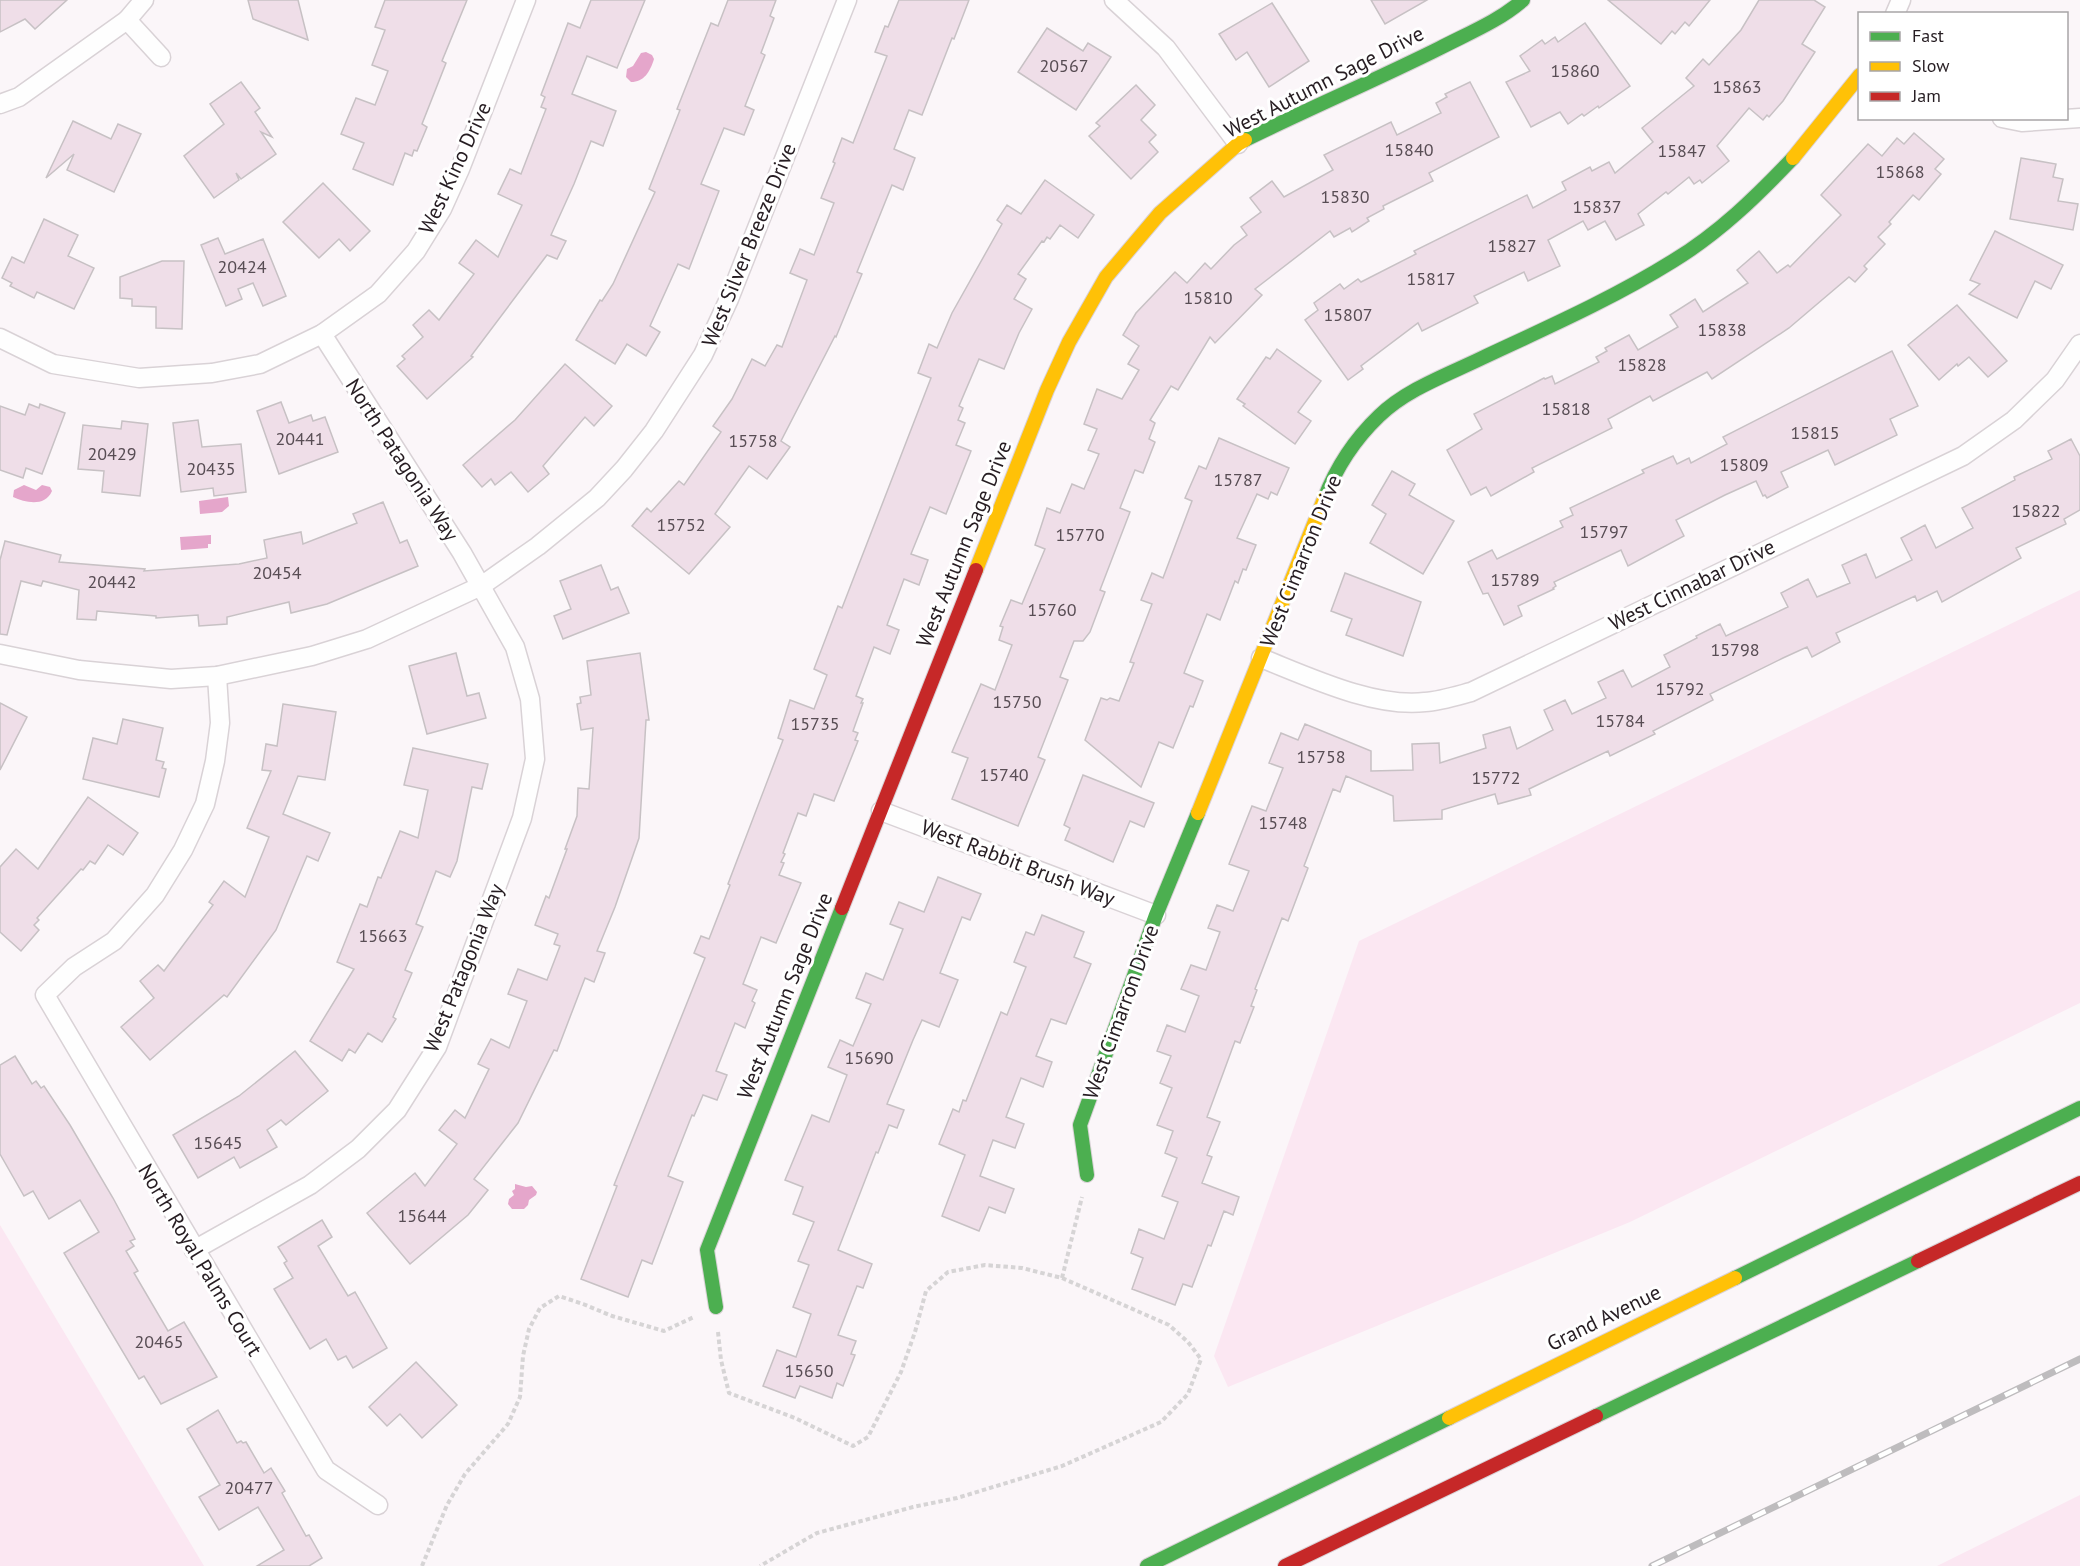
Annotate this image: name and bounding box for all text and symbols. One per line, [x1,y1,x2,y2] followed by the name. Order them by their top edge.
[1858,12,2068,120] legend
[1219,19,1428,144] street label: West Autumn Sage Drive
[1912,24,1944,47] text: Fast
[1039,54,1089,77] house number: 20567
[1912,54,1950,77] text: Slow
[1550,59,1600,82] house number: 15860
[1712,75,1762,98] house number: 15863
[1911,84,1941,107] text: Jam
[412,97,497,238] street label: West Kino Drive
[1384,138,1434,161] house number: 15840
[695,139,802,351] street label: West Silver Breeze Drive
[1657,139,1707,162] house number: 15847
[1875,160,1925,183] house number: 15868
[1320,185,1370,208] house number: 15830
[1572,195,1622,218] house number: 15837
[1487,234,1537,257] house number: 15827
[217,255,267,278] house number: 20424
[1406,267,1456,290] house number: 15817
[1183,286,1233,309] house number: 15810
[1323,303,1373,326] house number: 15807
[1697,318,1747,341] house number: 15838
[1617,353,1667,376] house number: 15828
[340,373,465,546] street label: North Patagonia Way
[1541,397,1591,420] house number: 15818
[1790,421,1840,444] house number: 15815
[275,427,325,450] house number: 20441
[728,429,778,452] house number: 15758
[910,437,1017,651] street label: West Autumn Sage Drive
[87,442,137,465] house number: 20429
[1719,453,1769,476] house number: 15809
[186,457,236,480] house number: 20435
[1213,468,1263,491] house number: 15787
[1254,471,1347,651] street label: West Cimarron Drive
[2011,499,2061,522] house number: 15822
[656,513,706,536] house number: 15752
[1579,520,1629,543] house number: 15797
[1055,523,1105,546] house number: 15770
[1604,533,1779,636] street label: West Cinnabar Drive
[252,561,302,584] house number: 20454
[1490,568,1540,591] house number: 15789
[87,570,137,593] house number: 20442
[1027,598,1077,621] house number: 15760
[1710,638,1760,661] house number: 15798
[1655,677,1705,700] house number: 15792
[992,690,1042,713] house number: 15750
[1595,709,1645,732] house number: 15784
[790,712,840,735] house number: 15735
[1296,745,1346,768] house number: 15758
[979,763,1029,786] house number: 15740
[1471,766,1521,789] house number: 15772
[1258,811,1308,834] house number: 15748
[917,813,1119,912] street label: West Rabbit Brush Way
[417,879,510,1056] street label: West Patagonia Way
[731,889,838,1103] street label: West Autumn Sage Drive
[1076,921,1165,1103] street label: West Cimarron Drive
[358,924,408,947] house number: 15663
[844,1046,894,1069] house number: 15690
[193,1131,243,1154] house number: 15645
[132,1159,269,1361] street label: North Royal Palms Court
[397,1204,447,1227] house number: 15644
[1542,1278,1665,1357] street label: Grand Avenue
[134,1330,184,1353] house number: 20465
[784,1359,834,1382] house number: 15650
[224,1476,274,1499] house number: 20477

